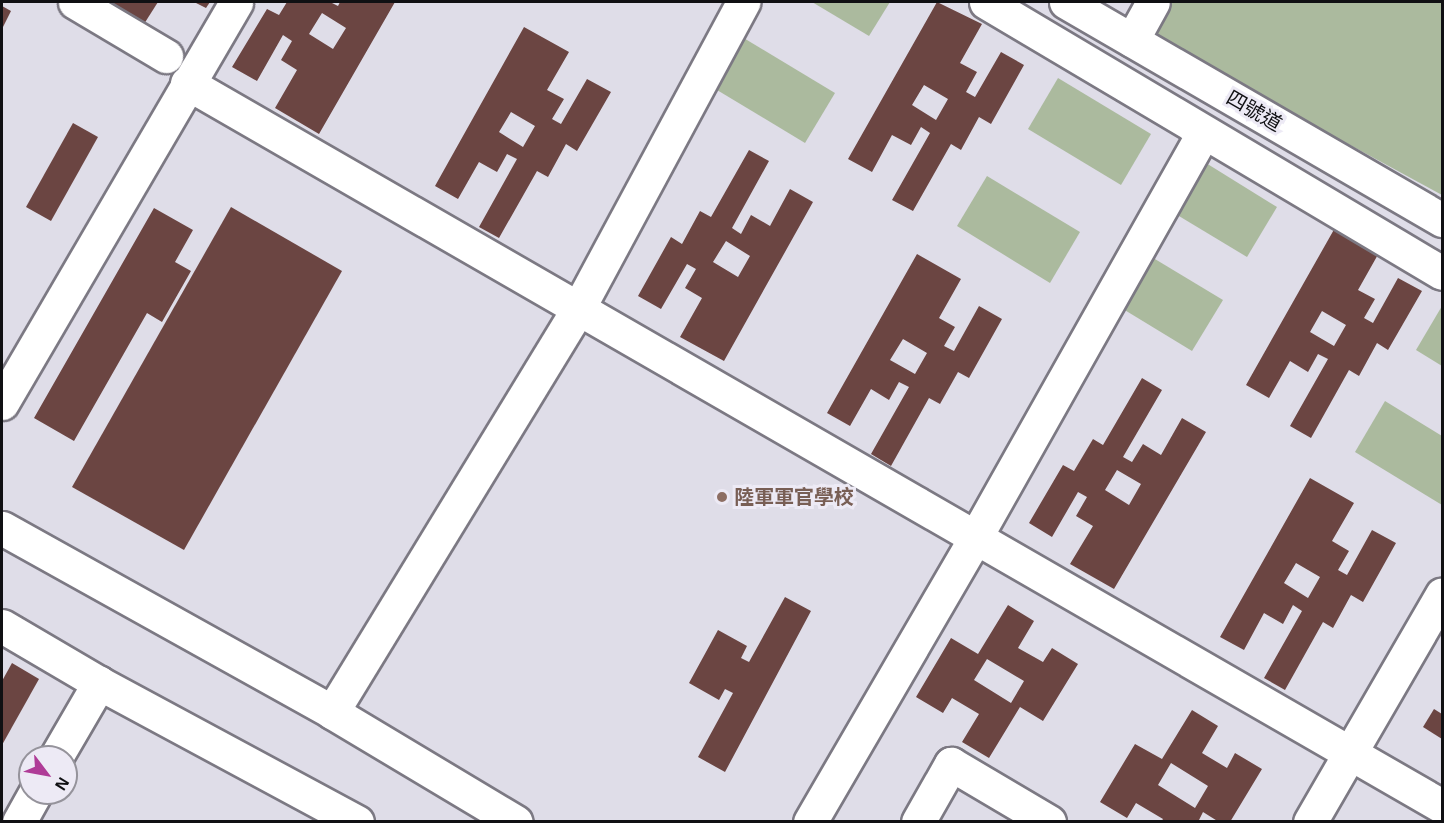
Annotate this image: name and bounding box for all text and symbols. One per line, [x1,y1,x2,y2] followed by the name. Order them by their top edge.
[1222,86,1286,136] street label: 四號道
[734,485,854,509] place label: 陸軍軍官學校
[715,490,729,504] marker: 陸軍軍官學校
[18,745,78,805] north arrow
[52,774,72,793] text: N

